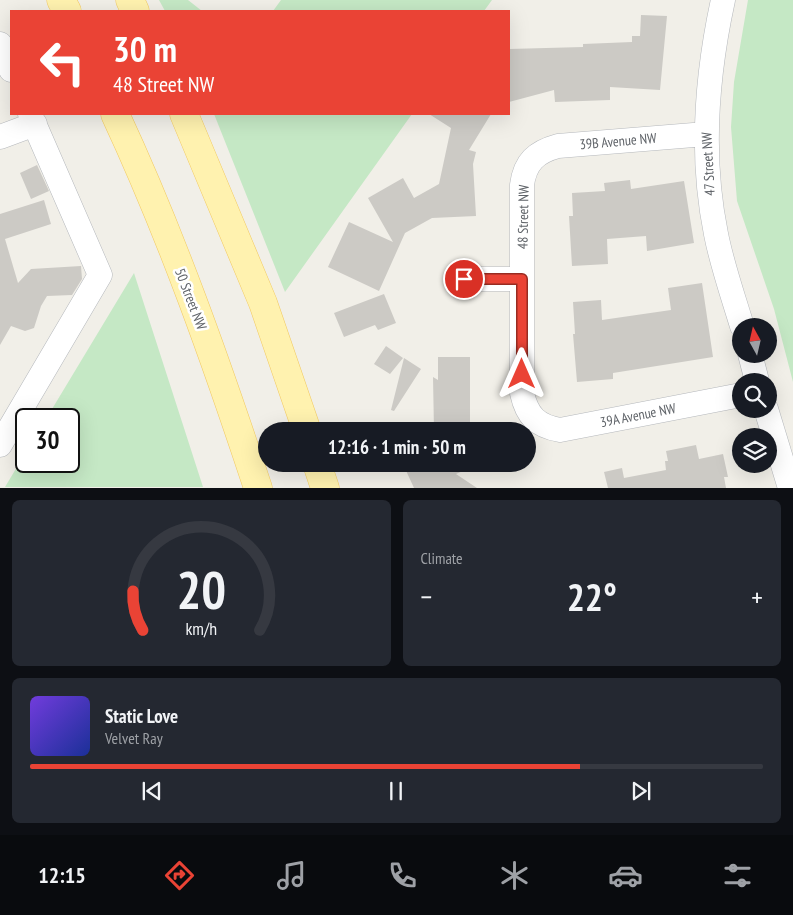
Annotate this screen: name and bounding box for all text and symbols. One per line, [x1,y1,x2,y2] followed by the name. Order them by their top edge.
[113,26,177,72] text: 30 m
[30,30,95,95] icon: left
[113,70,214,98] text: 48 Street NW
[579,129,658,153] street label: 39B Avenue NW
[697,131,719,196] street label: 47 Street NW
[513,184,533,249] street label: 48 Street NW
[443,258,485,300] pin
[450,265,478,293] icon: arrive
[171,266,211,333] street label: 50 Street NW
[732,318,778,362] north arrow
[732,318,777,473] map controls
[495,347,547,399] position arrow
[732,373,777,418] button: search
[599,399,678,431] street label: 39A Avenue NW
[15,408,80,473] speed limit sign: 30
[732,428,777,473] button: layers
[328,435,466,459] text: 12:16 · 1 min · 50 m
[421,548,463,568] text: Climate
[176,556,226,623] text: 20
[567,572,617,621] text: 22°
[421,578,432,615] text: −
[751,578,763,615] text: +
[185,617,217,640] text: km/h
[105,704,178,728] text: Static Love
[105,728,163,748] text: Velvet Ray
[138,777,166,805] icon: previous
[382,777,410,805] icon: pause
[627,777,655,805] icon: next
[162,858,197,893] icon: directions
[274,858,309,893] icon: music
[385,858,420,893] icon: phone
[497,858,532,893] icon: climate
[608,858,643,893] icon: car
[720,858,755,893] icon: filters
[38,861,86,889] text: 12:15

